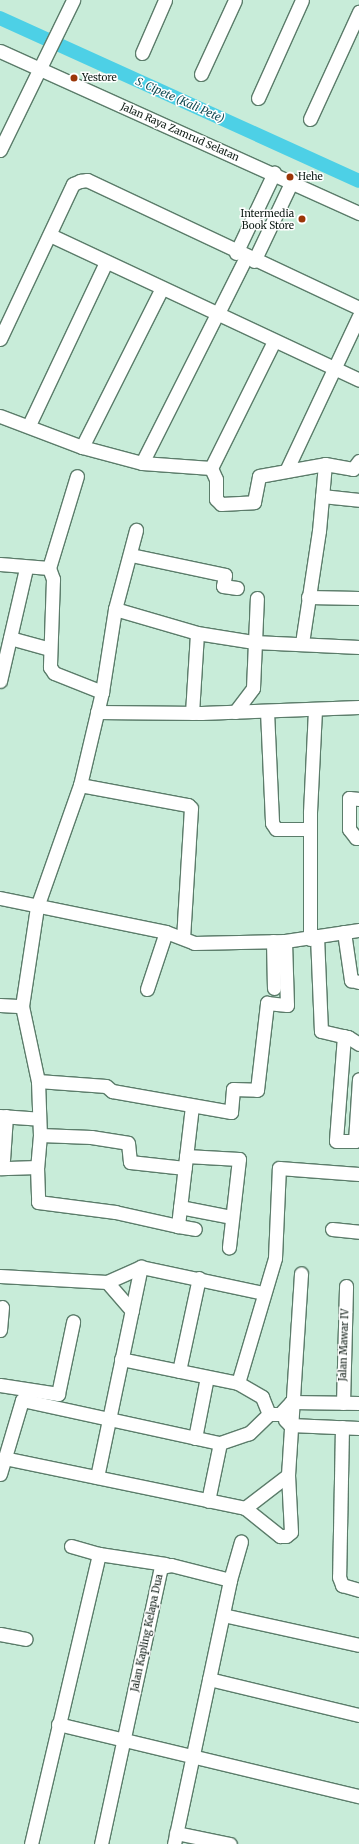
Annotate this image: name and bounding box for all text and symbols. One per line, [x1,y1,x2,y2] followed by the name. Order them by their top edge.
[82,72,117,84] place label: Yestore
[69,73,79,83] marker: Yestore
[134,74,226,126] water label: S. Cipete (Kali Pete)
[119,100,241,164] street label: Jalan Raya Zamrud Selatan
[298,171,323,183] place label: Hehe
[285,172,295,182] marker: Hehe
[241,207,294,230] place label: Intermedia Book Store
[297,214,307,224] marker: Intermedia Book Store
[337,1308,351,1382] street label: Jalan Mawar IV
[129,1573,165,1693] street label: Jalan Kapling Kelapa Dua

